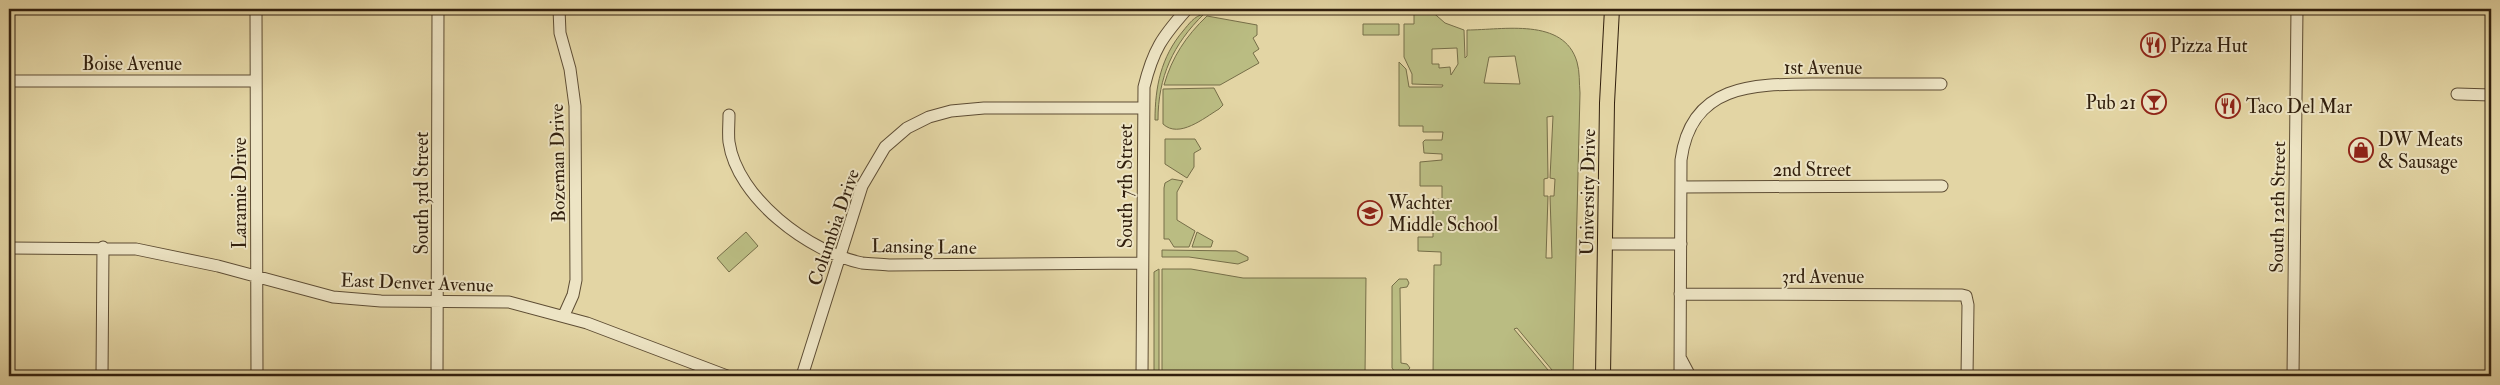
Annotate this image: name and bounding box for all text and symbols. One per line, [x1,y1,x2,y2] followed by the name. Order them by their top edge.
[2140,32,2166,58] restaurant icon: Pizza Hut
[2170,34,2248,58] place label: Pizza Hut
[82,52,182,76] street label: Boise Avenue
[1784,56,1862,80] street label: 1st Avenue
[2141,89,2167,115] bar icon: Pub 21
[2085,91,2136,115] place label: Pub 21
[2215,93,2241,119] restaurant icon: Taco Del Mar
[2246,95,2352,119] place label: Taco Del Mar
[545,103,571,222] street label: Bozeman Drive
[1114,124,1138,248] street label: South 7th Street
[1575,128,1601,256] street label: University Drive
[2378,128,2463,174] place label: DW Meats & Sausage
[410,131,434,255] street label: South 3rd Street
[228,137,252,249] street label: Laramie Drive
[2348,137,2374,163] shop icon: DW Meats & Sausage
[2265,141,2291,273] street label: South 12th Street
[1773,158,1851,182] street label: 2nd Street
[803,166,865,289] street label: Columbia Drive
[1387,191,1498,237] place label: Wachter Middle School
[1357,200,1383,226] school or university icon: Wachter Middle School
[871,234,977,260] street label: Lansing Lane
[1782,265,1864,289] street label: 3rd Avenue
[340,268,494,298] street label: East Denver Avenue

